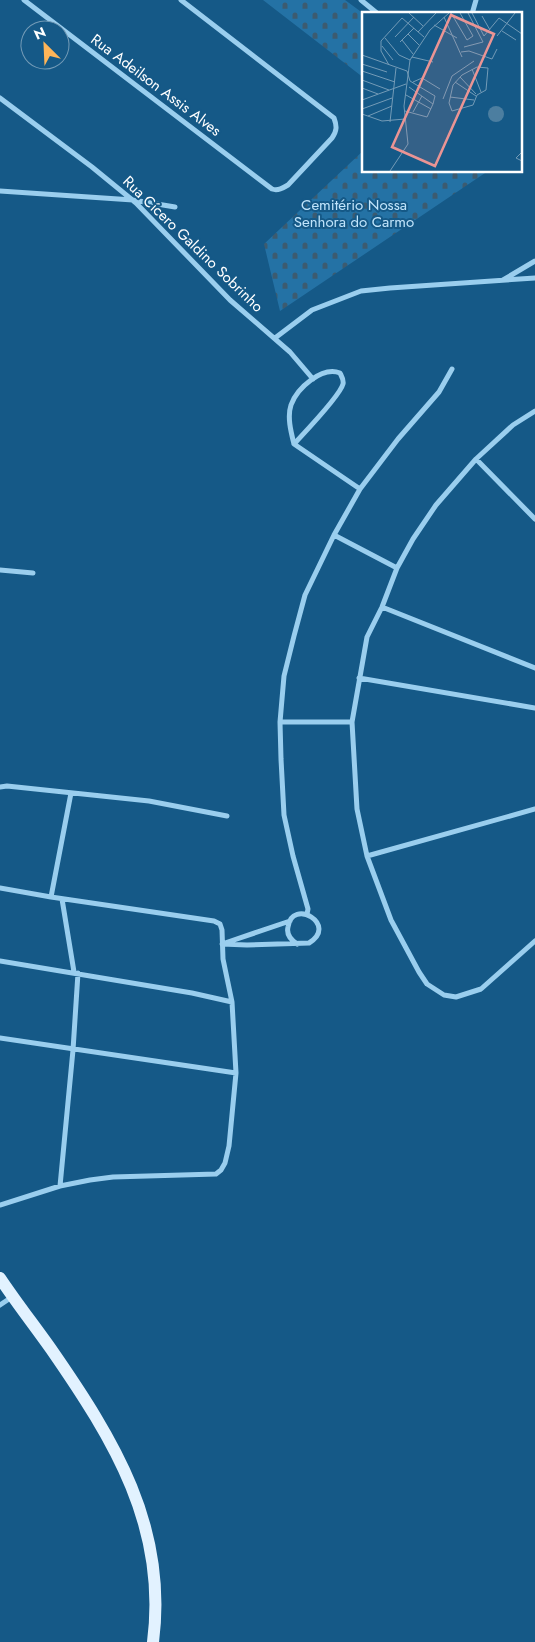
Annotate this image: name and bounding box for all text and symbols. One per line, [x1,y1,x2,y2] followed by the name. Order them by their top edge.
[362,12,522,172] inset map
[20,20,70,70] north arrow
[31,22,49,45] text: N
[86,29,226,141] street label: Rua Adeilson Assis Alves
[118,171,268,317] street label: Rua Cícero Galdino Sobrinho
[294,194,414,233] park label: Cemitério Nossa Senhora do Carmo

